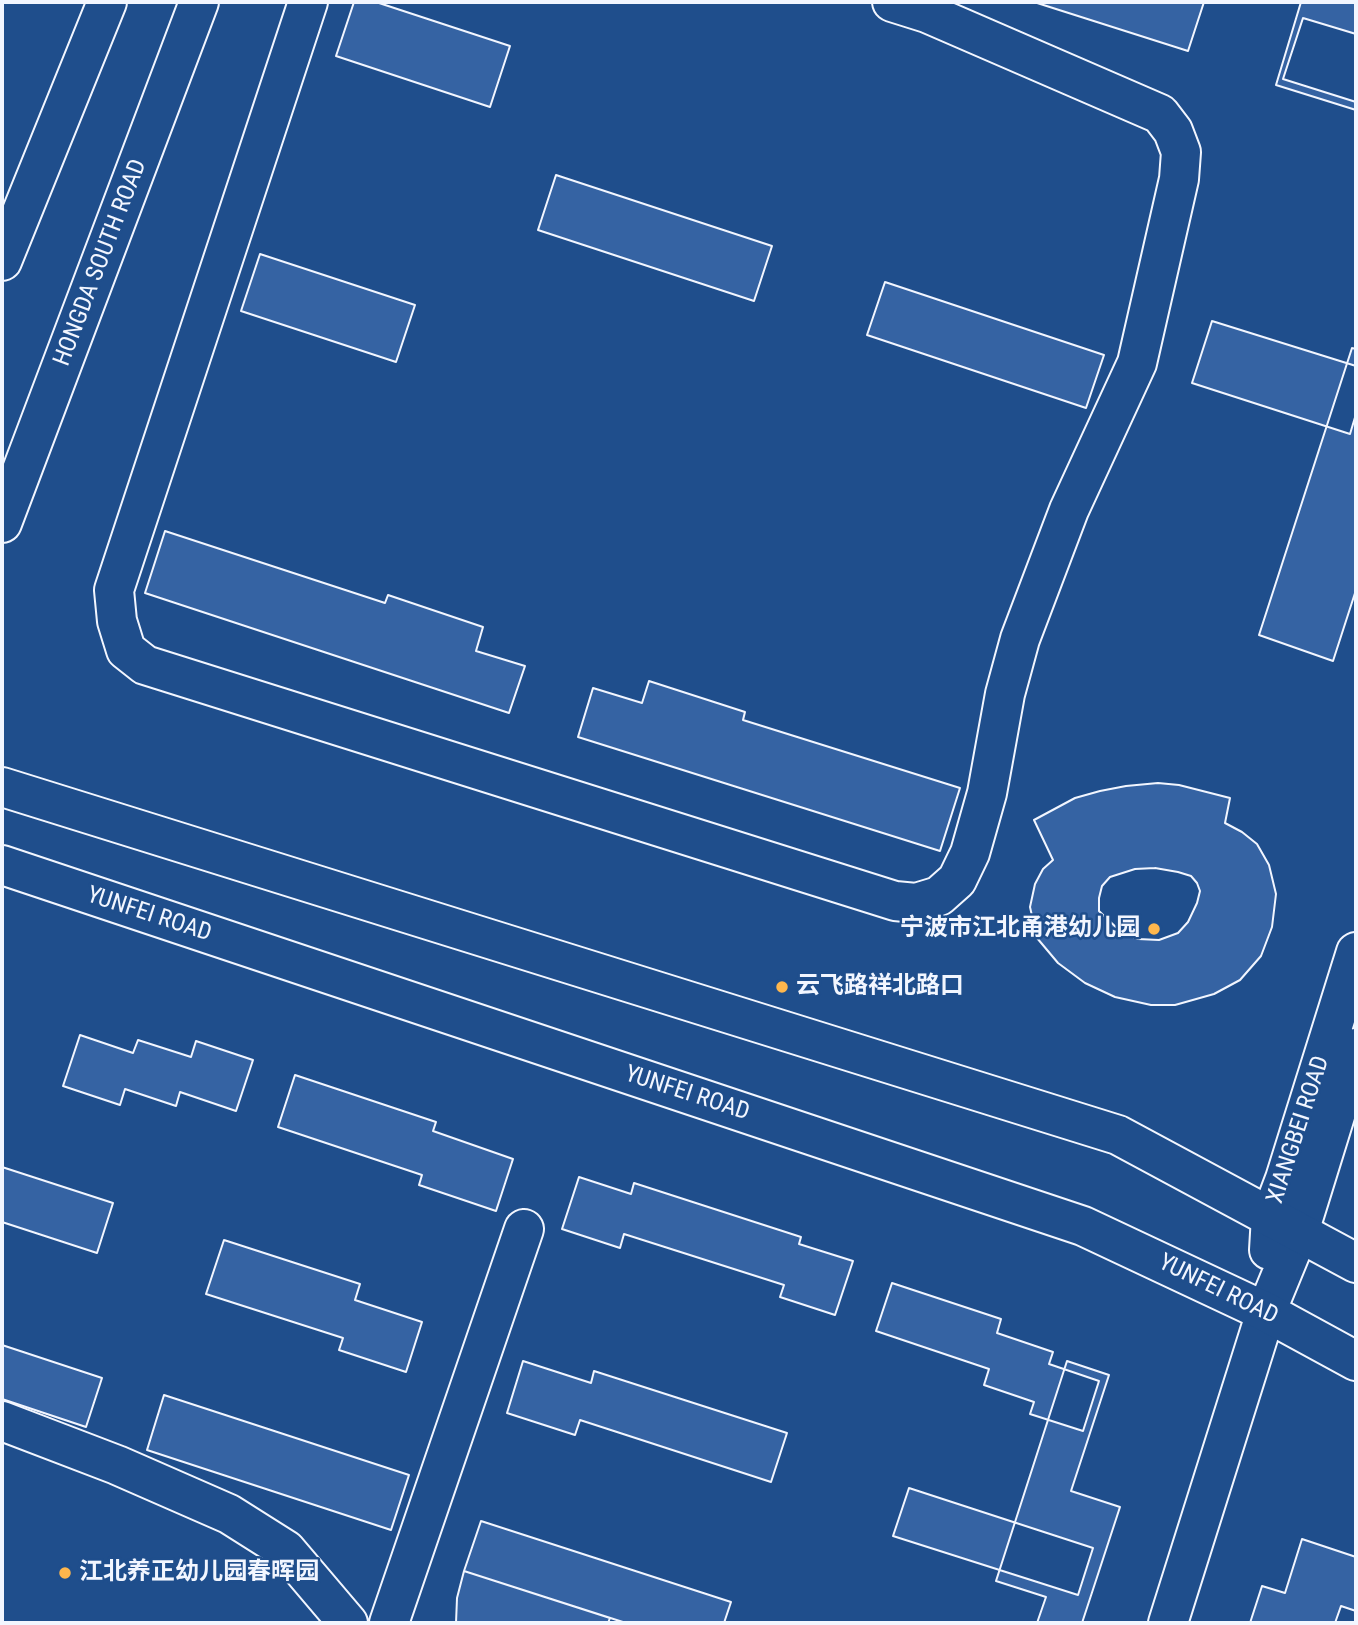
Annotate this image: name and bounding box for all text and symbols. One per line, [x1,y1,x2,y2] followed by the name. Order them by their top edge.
[48,156,154,370] street label: HONGDA SOUTH ROAD
[83,881,215,949] street label: YUNFEI ROAD
[900,915,1140,943] place label: 宁波市江北甬港幼儿园
[1146,921,1162,937] marker: 宁波市江北甬港幼儿园
[796,973,964,1001] place label: 云飞路祥北路口
[774,979,790,995] marker: 云飞路祥北路口
[1262,1053,1336,1207] street label: XIANGBEI ROAD
[621,1060,753,1128] street label: YUNFEI ROAD
[1154,1249,1282,1331] street label: YUNFEI ROAD
[79,1559,319,1587] place label: 江北养正幼儿园春晖园
[57,1565,73,1581] marker: 江北养正幼儿园春晖园

